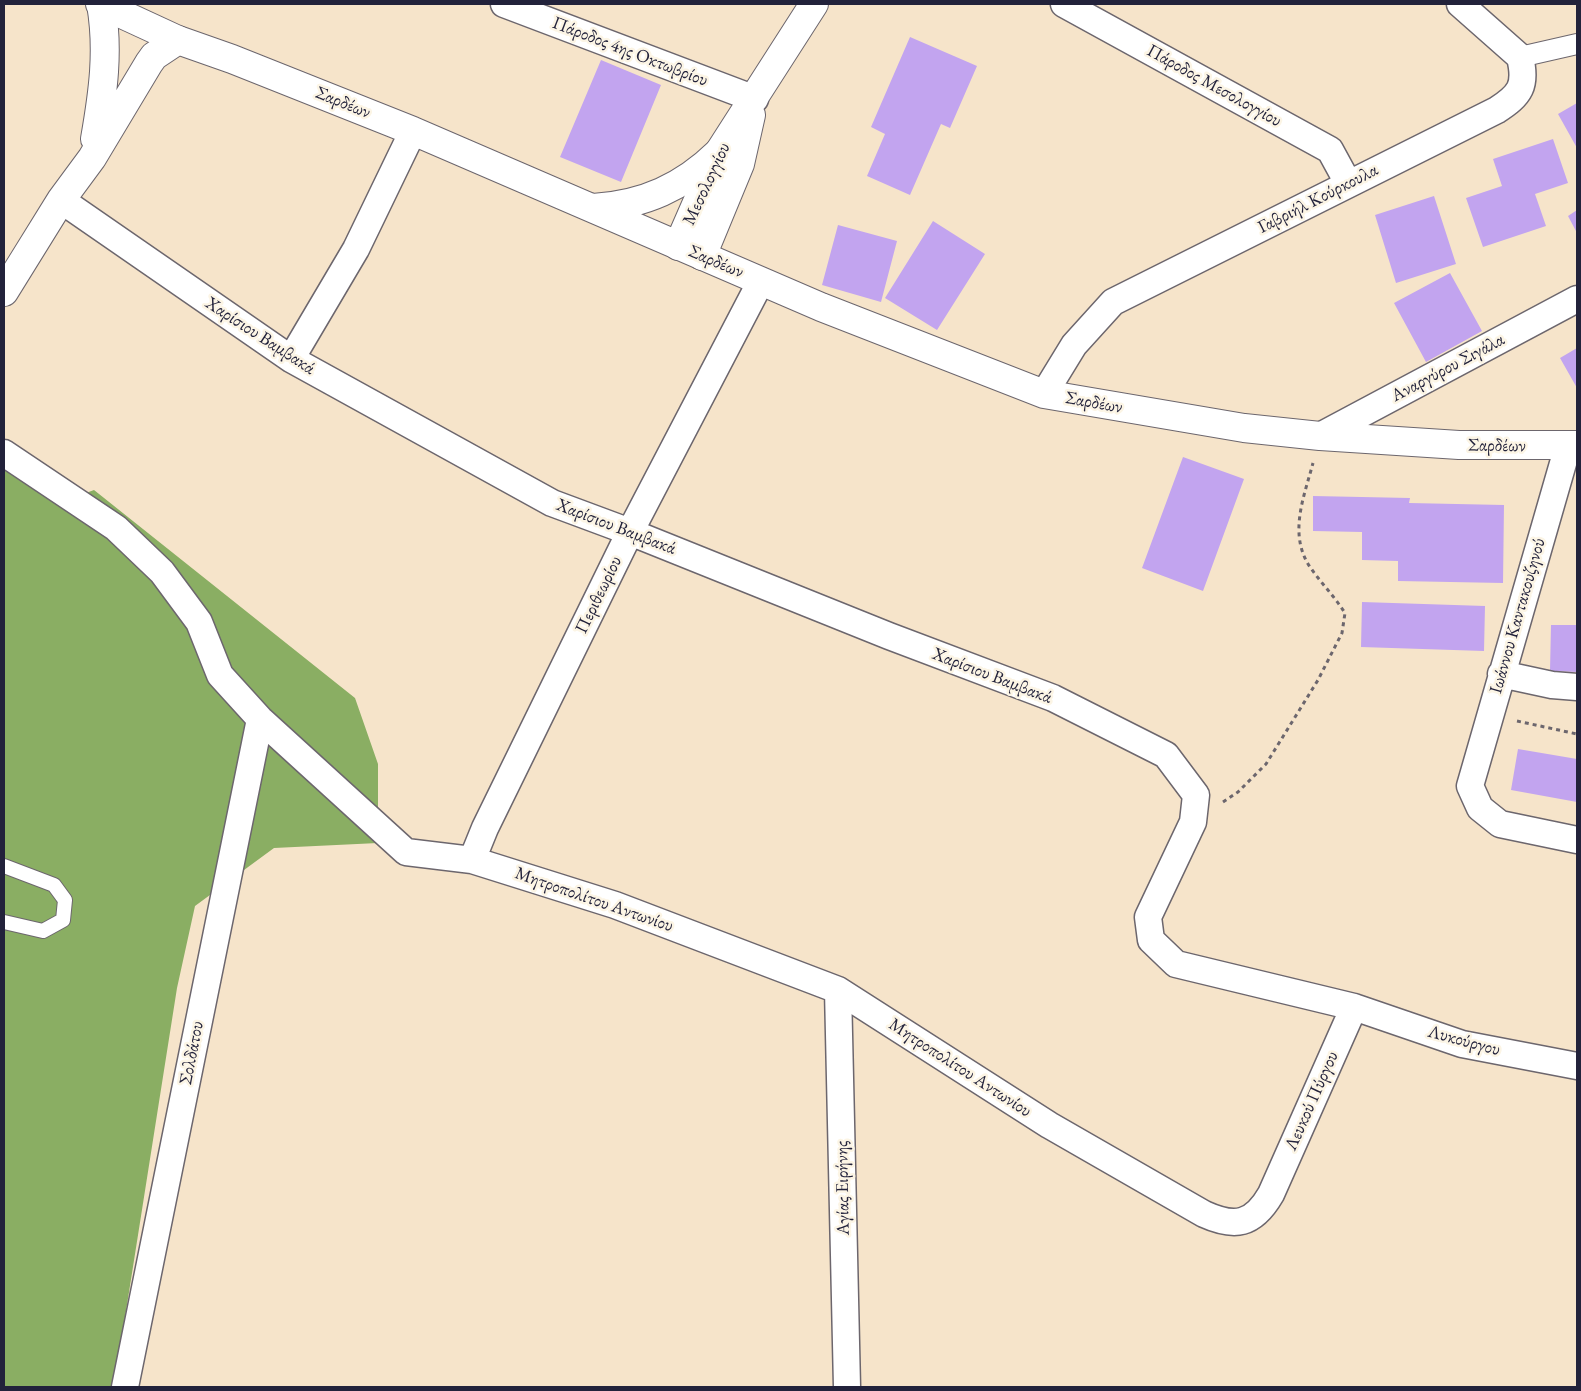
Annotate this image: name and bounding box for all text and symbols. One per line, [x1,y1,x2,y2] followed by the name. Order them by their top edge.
[549,12,711,92] street label: Πάροδος 4ης Οκτωβρίου
[1143,40,1285,132] street label: Πάροδος Μεσολογγίου
[312,82,374,124] street label: Σαρδέων
[679,139,735,229] street label: Μεσολογγίου
[1254,159,1382,239] street label: Γαβριήλ Κούρκουλα
[685,241,747,283] street label: Σαρδέων
[201,292,319,380] street label: Χαρίσιου Βαμβακά
[1388,329,1508,407] street label: Αναργύρου Σιγάλα
[1064,387,1124,419] street label: Σαρδέων
[1468,435,1526,457] street label: Σαρδέων
[553,494,679,560] street label: Χαρίσιου Βαμβακά
[1485,536,1551,696] street label: Ιωάννου Καντακουζηνού
[571,553,627,637] street label: Περιθεωρίου
[929,643,1055,709] street label: Χαρίσιου Βαμβακά
[512,863,676,937] street label: Μητροπολίτου Αντωνίου
[885,1014,1035,1122] street label: Μητροπολίτου Αντωνίου
[175,1019,209,1087] street label: Σολδάτου
[1425,1021,1503,1061] street label: Λυκούργου
[1280,1048,1344,1154] street label: Λευκού Πύργου
[831,1141,855,1235] street label: Αγίας Ειρήνης

